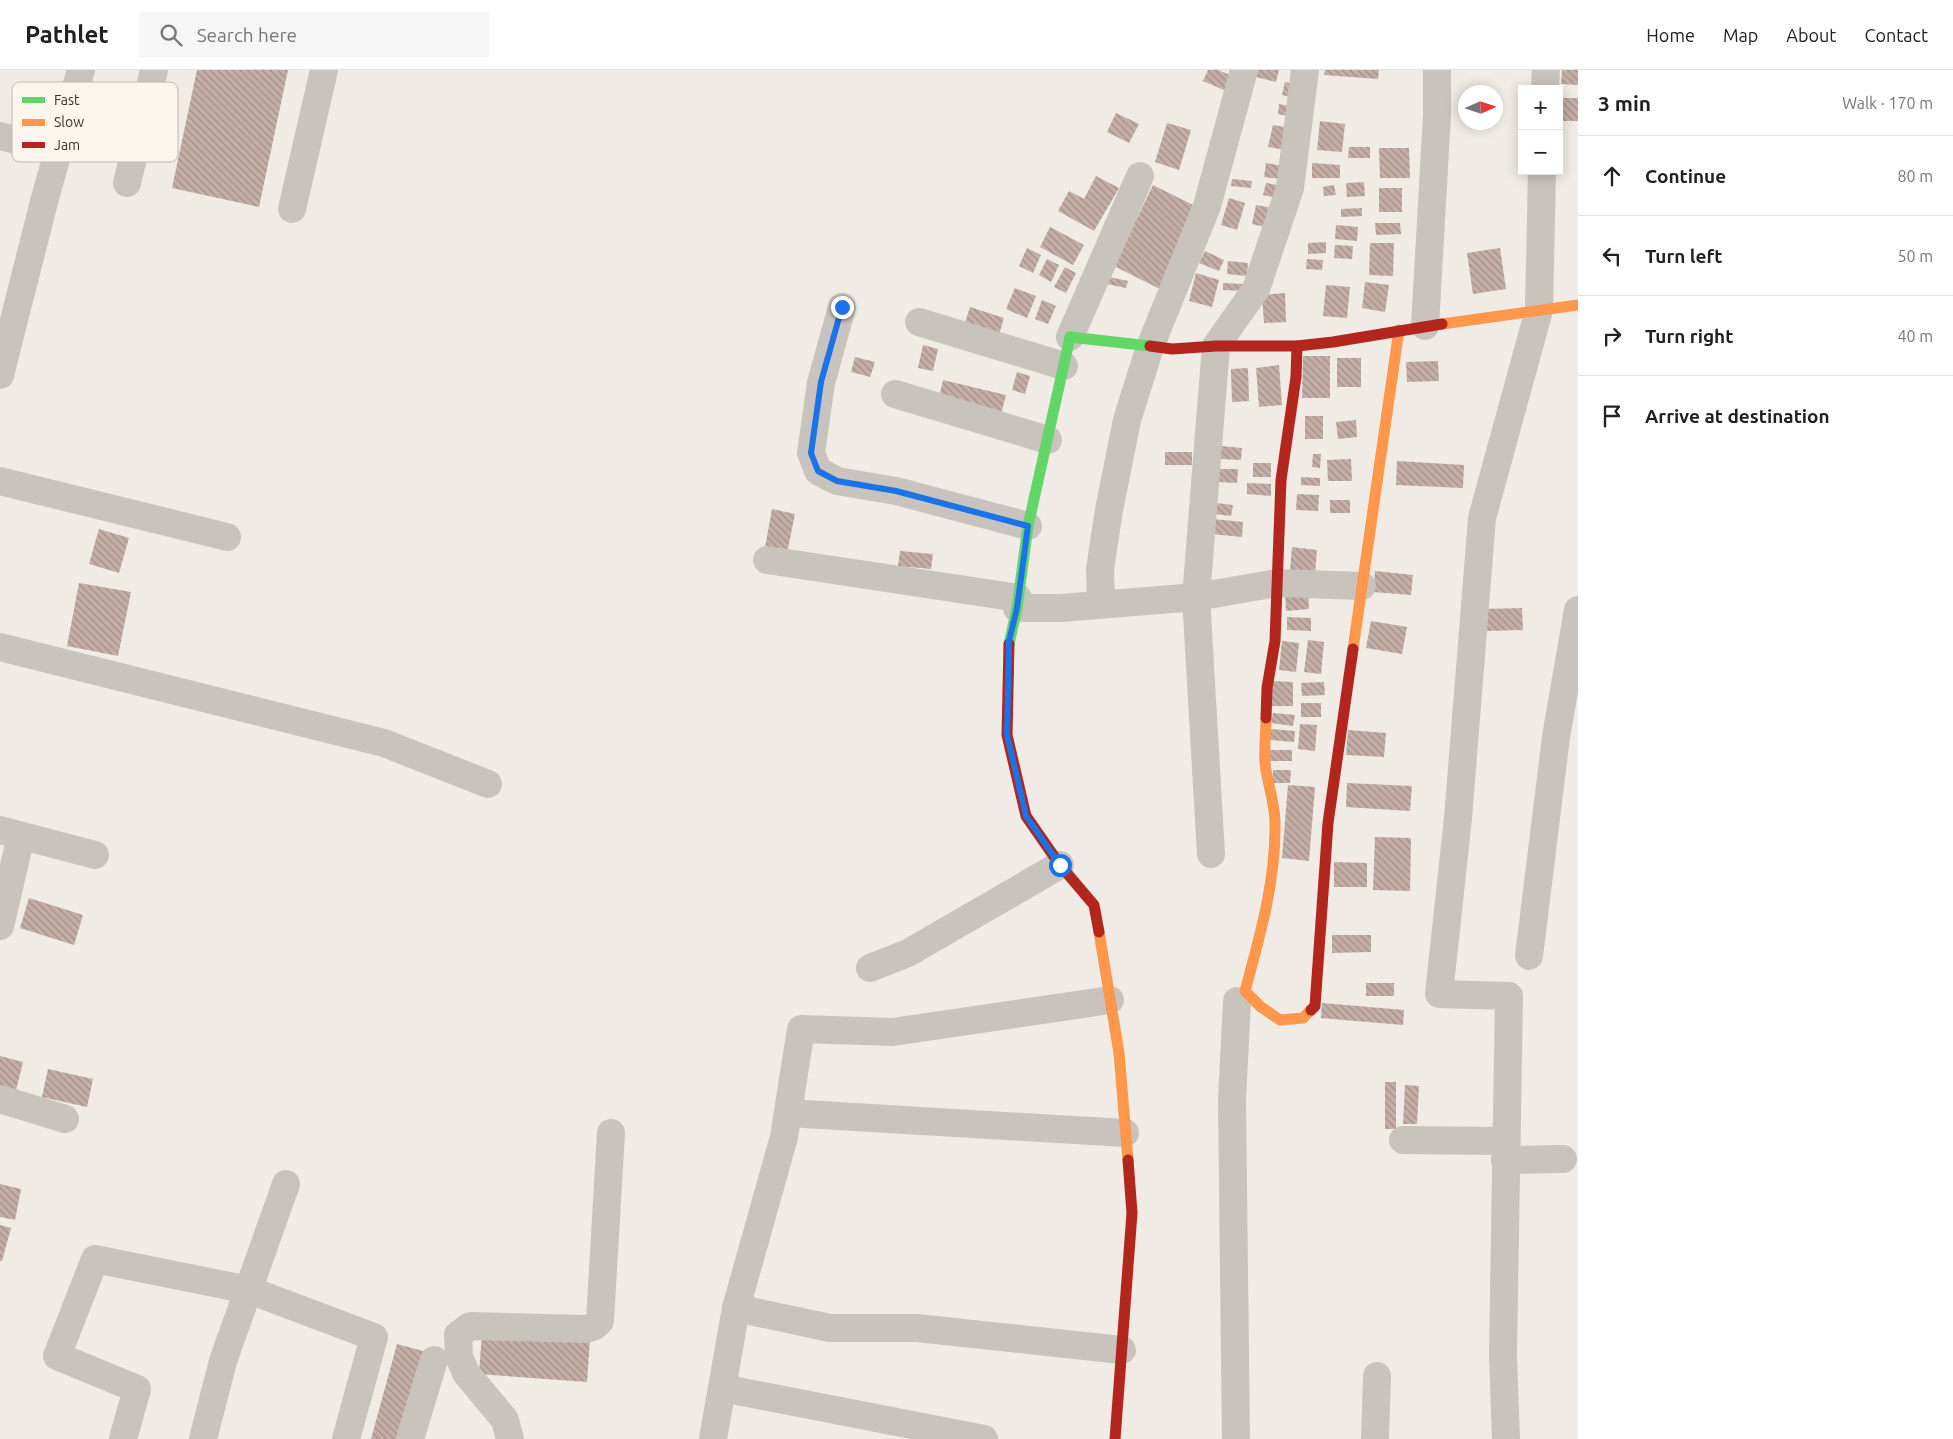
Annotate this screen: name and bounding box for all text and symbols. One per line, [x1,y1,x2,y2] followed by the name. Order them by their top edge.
[139,12,489,57] search box
[25,21,109,48] text: Pathlet
[157,21,185,49] icon: search
[197,24,297,46] text: Search here
[1646,25,1695,45] text: Home
[1723,25,1758,45] text: Map
[1786,25,1836,45] text: About
[1864,25,1928,45] text: Contact
[12,82,178,162] legend
[1458,85,1503,130] north arrow
[1518,85,1563,175] map controls
[1518,85,1563,130] button: +
[1598,91,1651,115] text: 3 min
[54,92,80,108] text: Fast
[1842,94,1933,112] text: Walk · 170 m
[54,114,84,130] text: Slow
[1518,130,1563,175] button: −
[54,137,80,153] text: Jam
[1598,162,1626,190] icon: ahead
[1645,165,1726,187] text: Continue
[1897,167,1933,185] text: 80 m
[1598,242,1626,270] icon: left
[1645,245,1723,267] text: Turn left
[1897,247,1933,265] text: 50 m
[831,296,854,319] route end
[1598,322,1626,350] icon: right
[1645,325,1733,347] text: Turn right
[1897,327,1933,345] text: 40 m
[1598,402,1626,430] icon: arrive
[1645,405,1830,427] text: Arrive at destination
[1049,854,1072,877] route start

